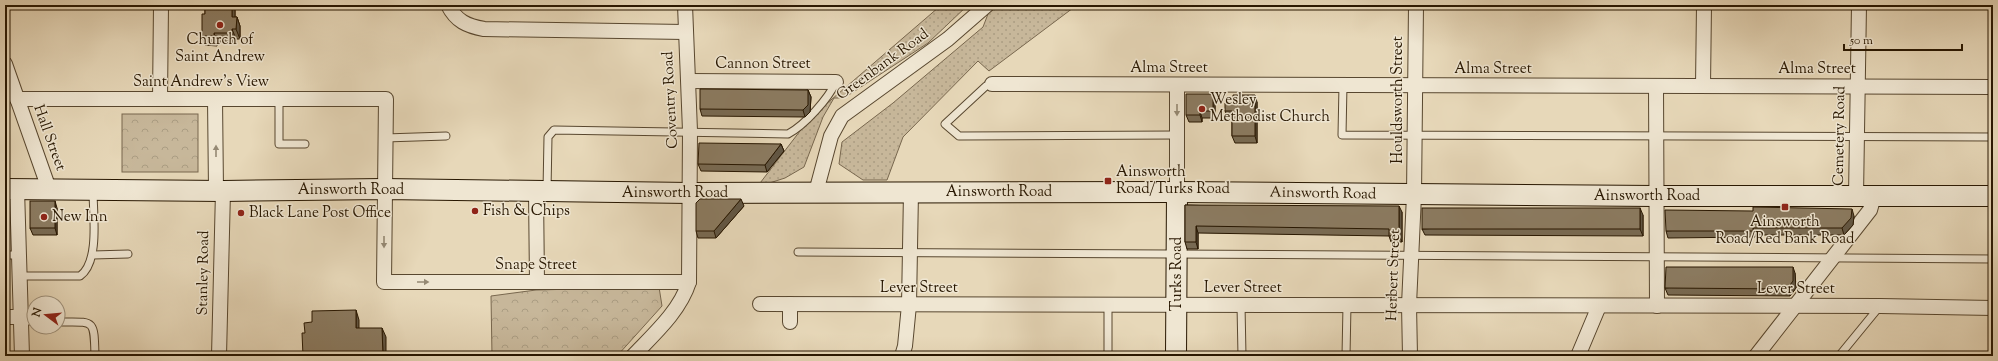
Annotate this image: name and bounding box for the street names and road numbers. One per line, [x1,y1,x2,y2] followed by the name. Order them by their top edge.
[832,24,934,106] street label: Greenbank Road
[1388,36,1409,164] street label: Houldsworth Street
[658,50,684,149] street label: Coventry Road
[715,54,811,75] street label: Cannon Street
[1130,58,1208,79] street label: Alma Street
[1454,59,1532,80] street label: Alma Street
[1778,59,1856,80] street label: Alma Street
[133,72,269,93] street label: Saint Andrew's View
[1829,85,1851,186] street label: Cemetery Road
[27,102,71,174] street label: Hall Street
[298,180,405,201] street label: Ainsworth Road
[946,182,1053,203] street label: Ainsworth Road
[622,183,729,204] street label: Ainsworth Road
[1269,183,1377,205] street label: Ainsworth Road
[1594,186,1701,207] street label: Ainsworth Road
[1382,229,1406,321] street label: Herbert Street
[193,230,215,316] street label: Stanley Road
[1167,236,1188,311] street label: Turks Road
[495,255,577,276] street label: Snape Street
[880,278,958,299] street label: Lever Street
[1204,278,1282,299] street label: Lever Street
[1757,279,1835,300] street label: Lever Street

